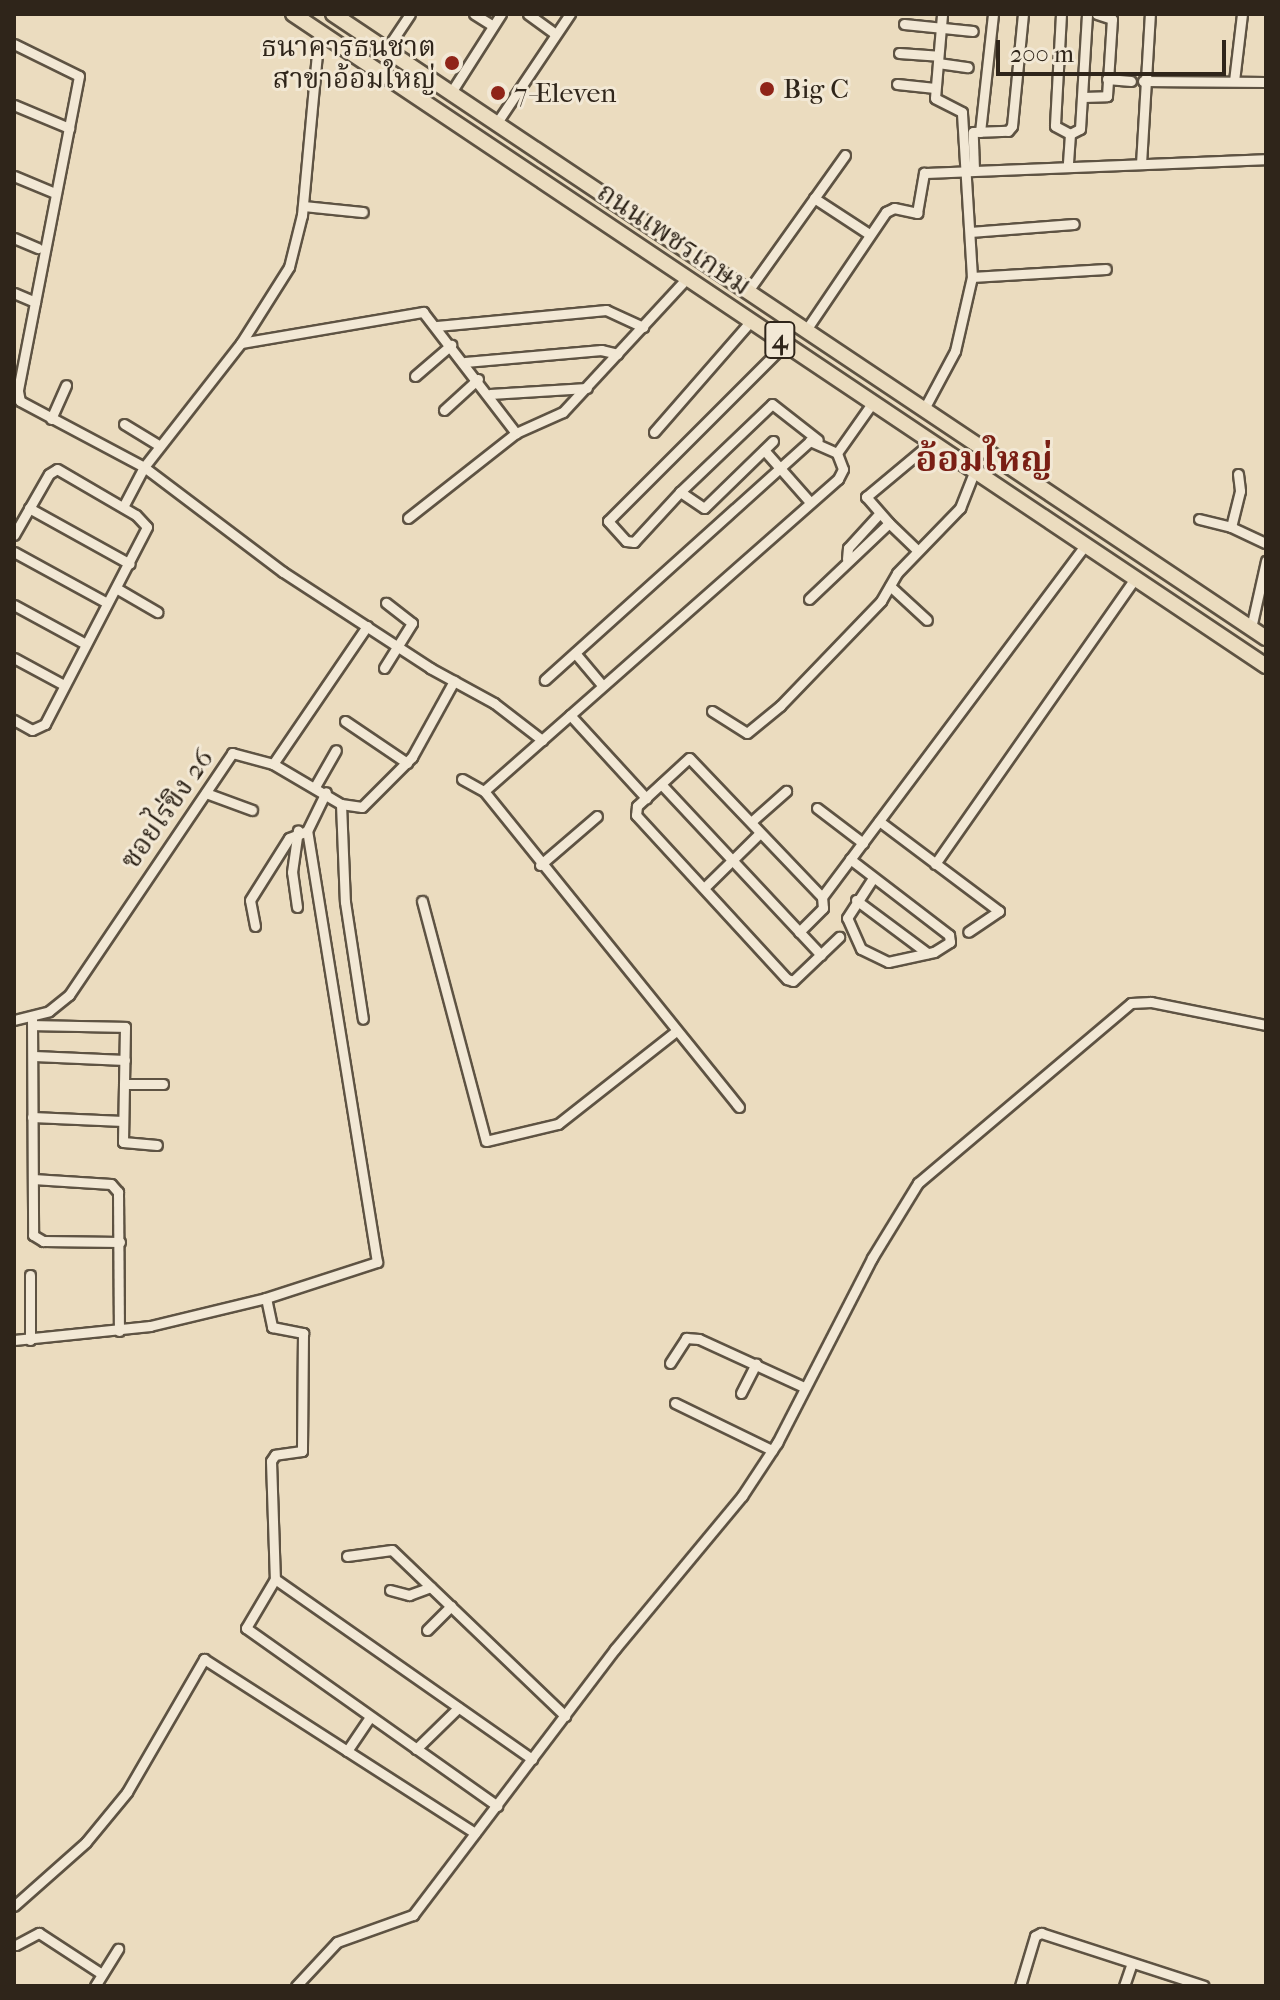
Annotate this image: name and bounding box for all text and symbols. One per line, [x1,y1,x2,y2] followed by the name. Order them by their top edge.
[1000,24,1230,74] scale bar
[261,30,436,96] place label: ธนาคารธนชาต สาขาอ้อมใหญ่
[1010,40,1074,68] text: 200 m
[443,54,461,72] marker: ธนาคารธนชาต สาขาอ้อมใหญ่
[783,72,849,106] place label: Big C
[514,76,617,110] place label: 7-Eleven
[758,80,776,98] marker: Big C
[489,84,507,102] marker: 7-Eleven
[591,175,757,303] street label: ถนนเพชรเกษม
[764,318,796,362] road number: 4
[915,438,1053,482] district label: อ้อมใหญ่
[113,742,221,876] street label: ซอยไร่ขิง 26

